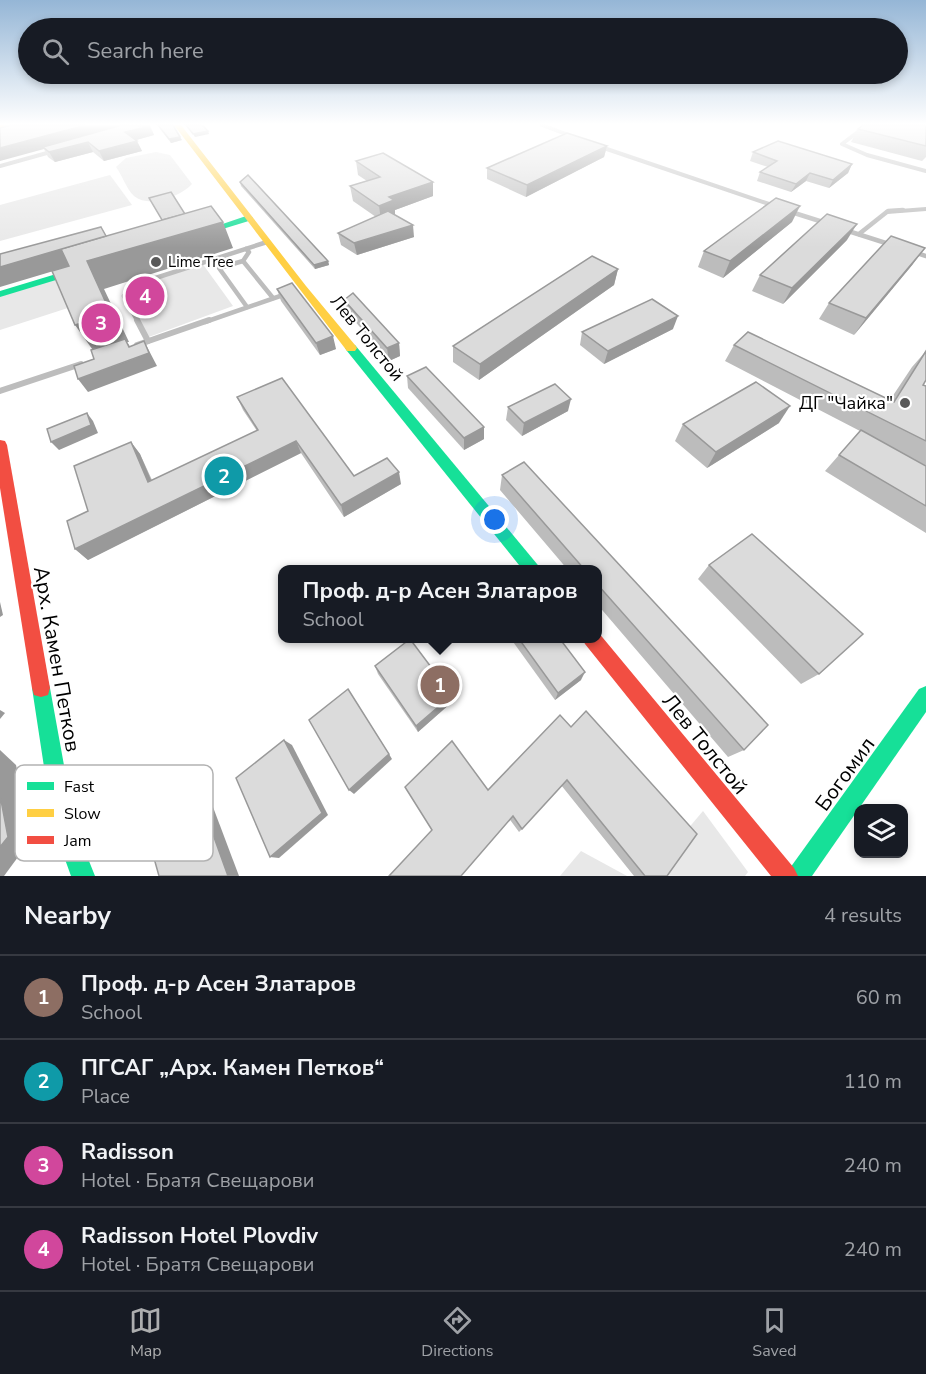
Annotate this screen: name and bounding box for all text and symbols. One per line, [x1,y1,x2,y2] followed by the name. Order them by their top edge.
[18,18,908,84] search box
[39,35,72,68] icon: search
[87,36,204,66] text: Search here
[168,252,233,272] place label: Lime Tree
[149,255,163,269] marker: Lime Tree
[126,274,164,318] pin: 4
[325,290,409,386] street label: Лев Толстой
[82,300,120,346] pin: 3
[799,391,893,415] place label: ДГ "Чайка"
[898,396,912,410] marker: ДГ "Чайка"
[204,454,244,498] pin: 2
[480,505,509,534] your location
[27,564,87,754] street label: Арх. Камен Петков
[278,565,602,643] popup
[303,576,577,606] text: Проф. д-р Асен Златаров
[303,606,364,633] text: School
[420,662,460,708] pin: 1
[656,688,754,800] street label: Лев Толстой
[809,731,881,817] street label: Богомил
[15,765,213,861] legend
[64,776,95,798] text: Fast
[64,803,101,825] text: Slow
[854,804,908,858] map controls
[854,804,908,858] button: layers
[63,830,91,852] text: Jam
[24,898,111,933] text: Nearby
[824,902,902,929] text: 4 results
[81,969,356,999] text: Проф. д-р Асен Златаров
[38,984,50,1011] text: 1
[856,984,902,1011] text: 60 m
[81,999,142,1026] text: School
[81,1053,384,1083] text: ПГСАГ „Арх. Камен Петков“
[38,1068,50,1095] text: 2
[844,1068,902,1095] text: 110 m
[81,1083,130,1110] text: Place
[81,1137,174,1167] text: Radisson
[38,1152,50,1179] text: 3
[844,1152,902,1179] text: 240 m
[81,1167,314,1194] text: Hotel · Братя Свещарови
[81,1221,318,1251] text: Radisson Hotel Plovdiv
[38,1236,50,1263] text: 4
[844,1236,902,1263] text: 240 m
[81,1251,314,1278] text: Hotel · Братя Свещарови
[129,1304,162,1362] tab: Map
[421,1304,493,1362] tab: Directions
[752,1304,797,1362] tab: Saved

